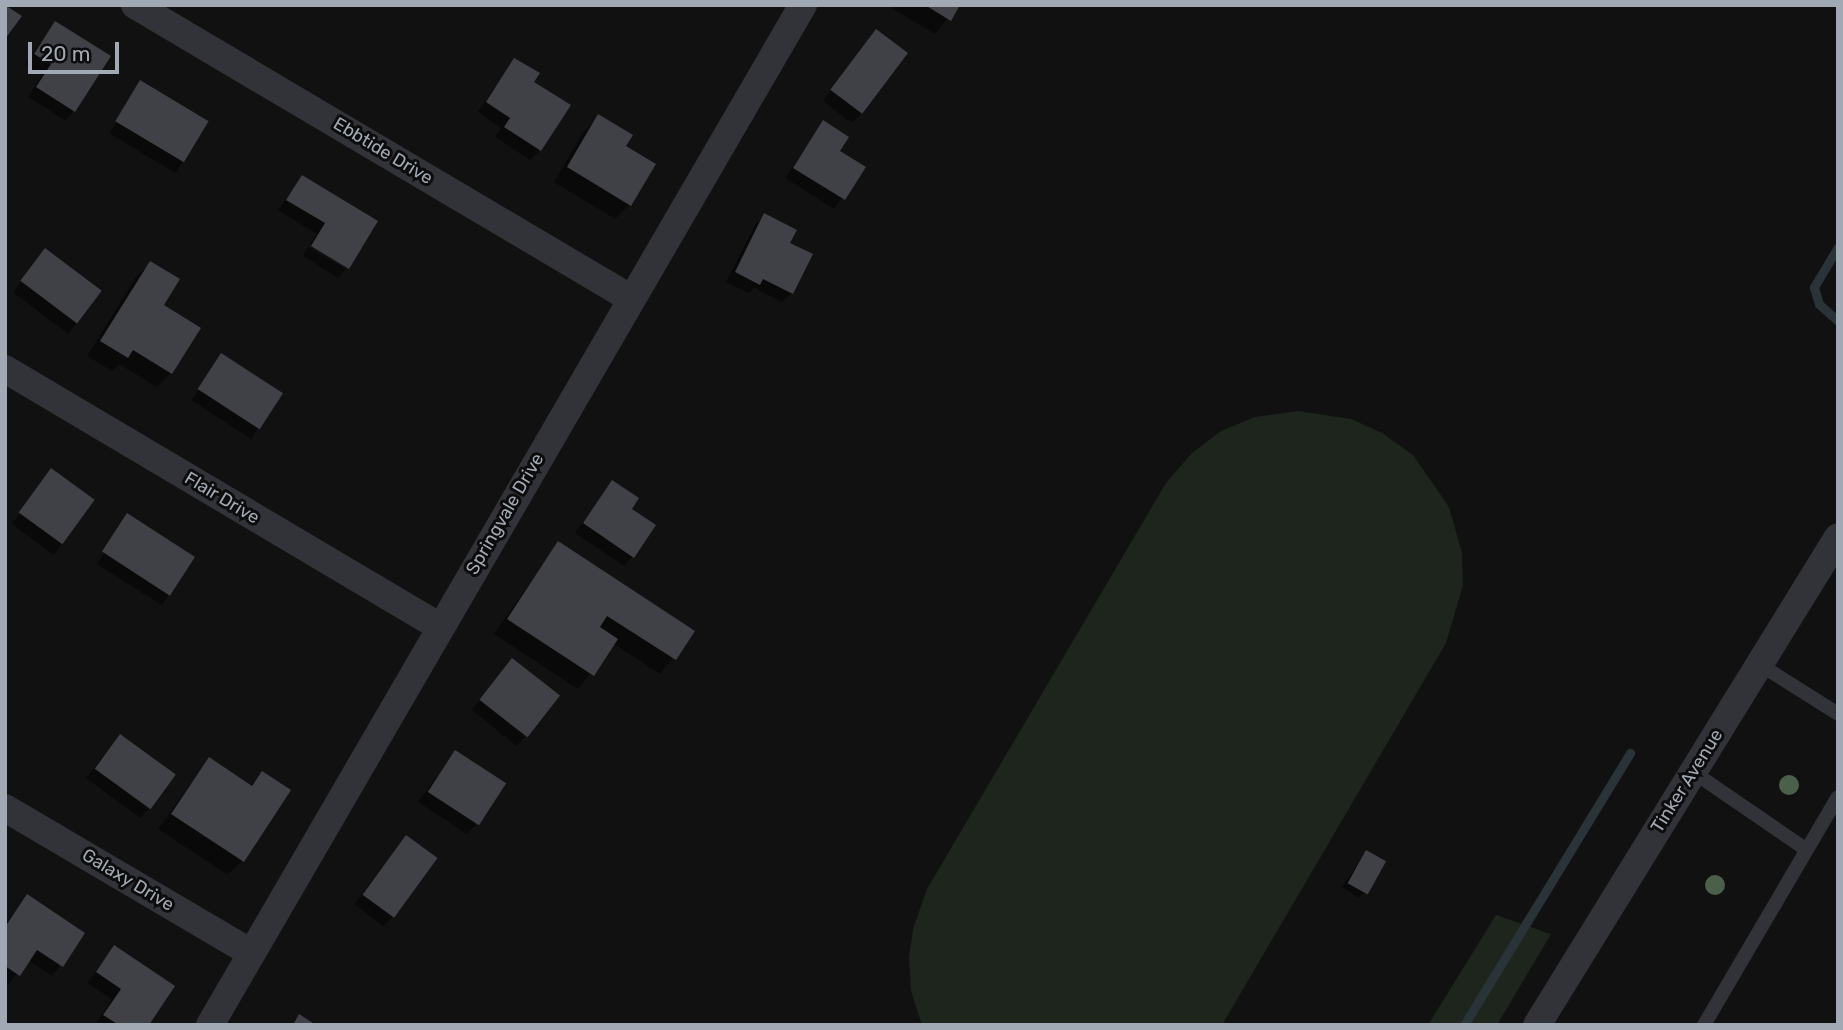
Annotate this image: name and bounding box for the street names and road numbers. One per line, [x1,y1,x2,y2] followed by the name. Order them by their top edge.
[329,113,437,189] street label: Ebbtide Drive
[462,449,548,579] street label: Springvale Drive
[181,467,263,529] street label: Flair Drive
[1646,725,1728,837] street label: Tinker Avenue
[78,844,178,916] street label: Galaxy Drive

